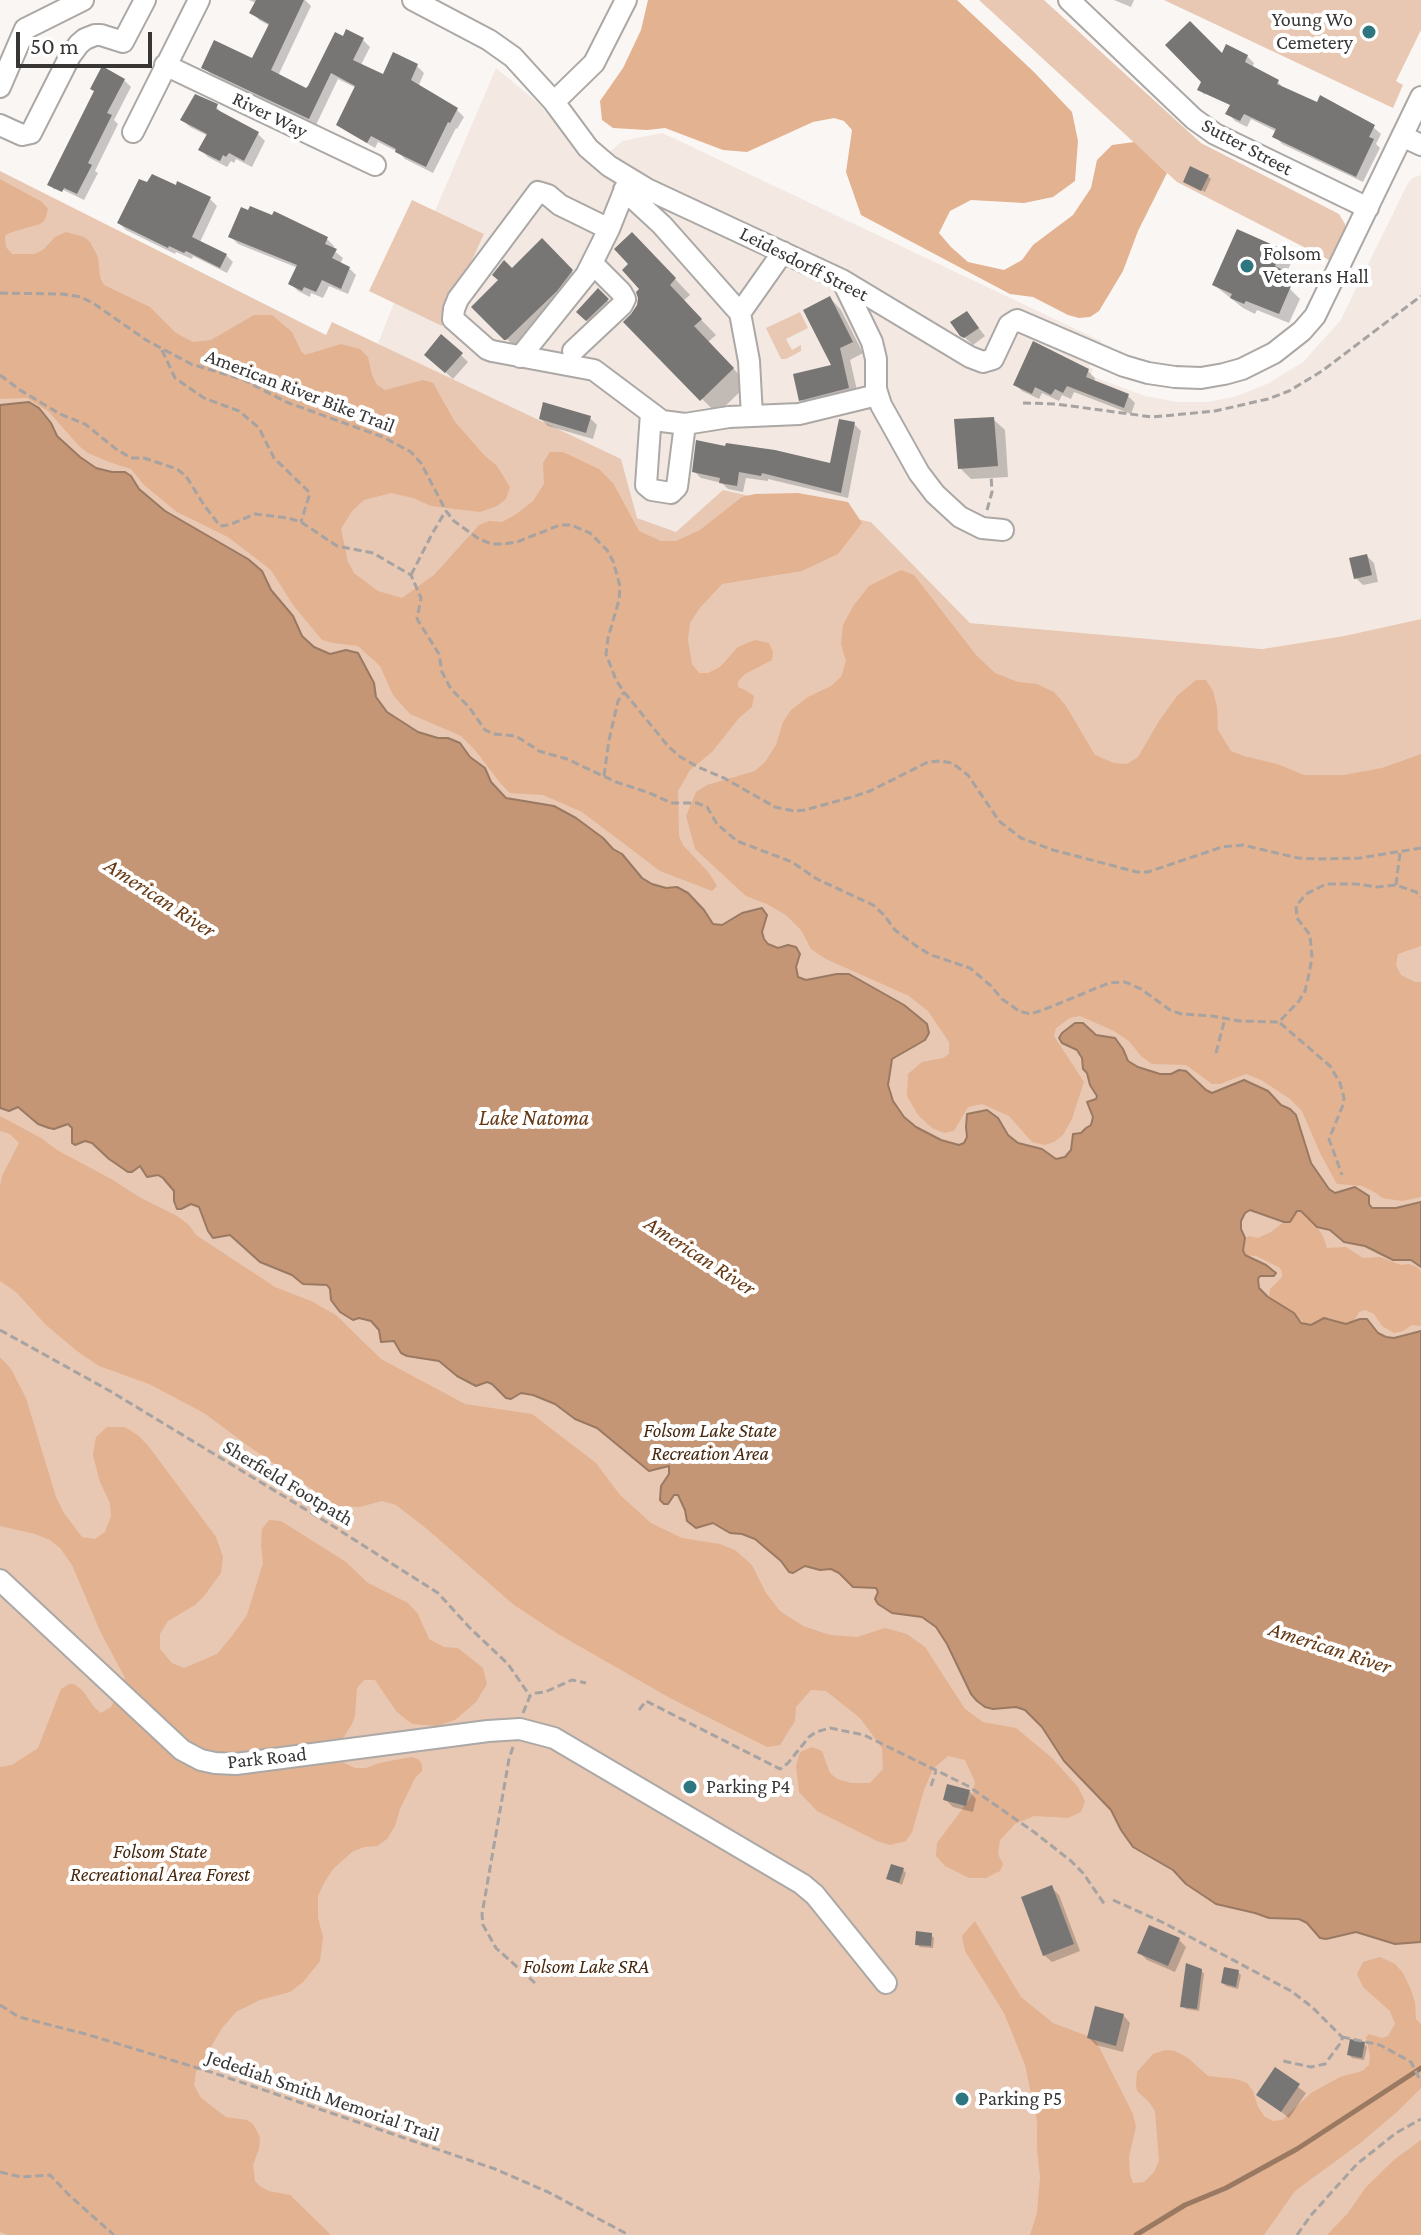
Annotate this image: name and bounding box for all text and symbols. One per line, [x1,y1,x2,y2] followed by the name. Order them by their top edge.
[1272,8,1353,55] place label: Young Wo Cemetery
[20,16,156,66] scale bar
[1360,23,1378,41] marker: Young Wo Cemetery
[30,32,79,59] text: 50 m
[228,86,312,144] street label: River Way
[1197,113,1297,181] street label: Sutter Street
[736,221,872,307] street label: Leidesdorff Street
[1263,242,1369,289] place label: Folsom Veterans Hall
[1238,257,1256,275] marker: Folsom Veterans Hall
[202,344,398,438] street label: American River Bike Trail
[100,852,220,944] water label: American River
[479,1105,589,1131] water label: Lake Natoma
[640,1210,760,1302] water label: American River
[643,1419,777,1466] park label: Folsom Lake State Recreation Area
[218,1435,358,1531] street label: Sherfield Footpath
[1266,1616,1394,1680] water label: American River
[226,1742,308,1774] street label: Park Road
[706,1775,791,1799] place label: Parking P4
[681,1778,699,1796] marker: Parking P4
[70,1840,250,1887] park label: Folsom State Recreational Area Forest
[523,1955,649,1979] park label: Folsom Lake SRA
[203,2045,443,2147] street label: Jedediah Smith Memorial Trail
[978,2087,1062,2111] place label: Parking P5
[953,2090,971,2108] marker: Parking P5

